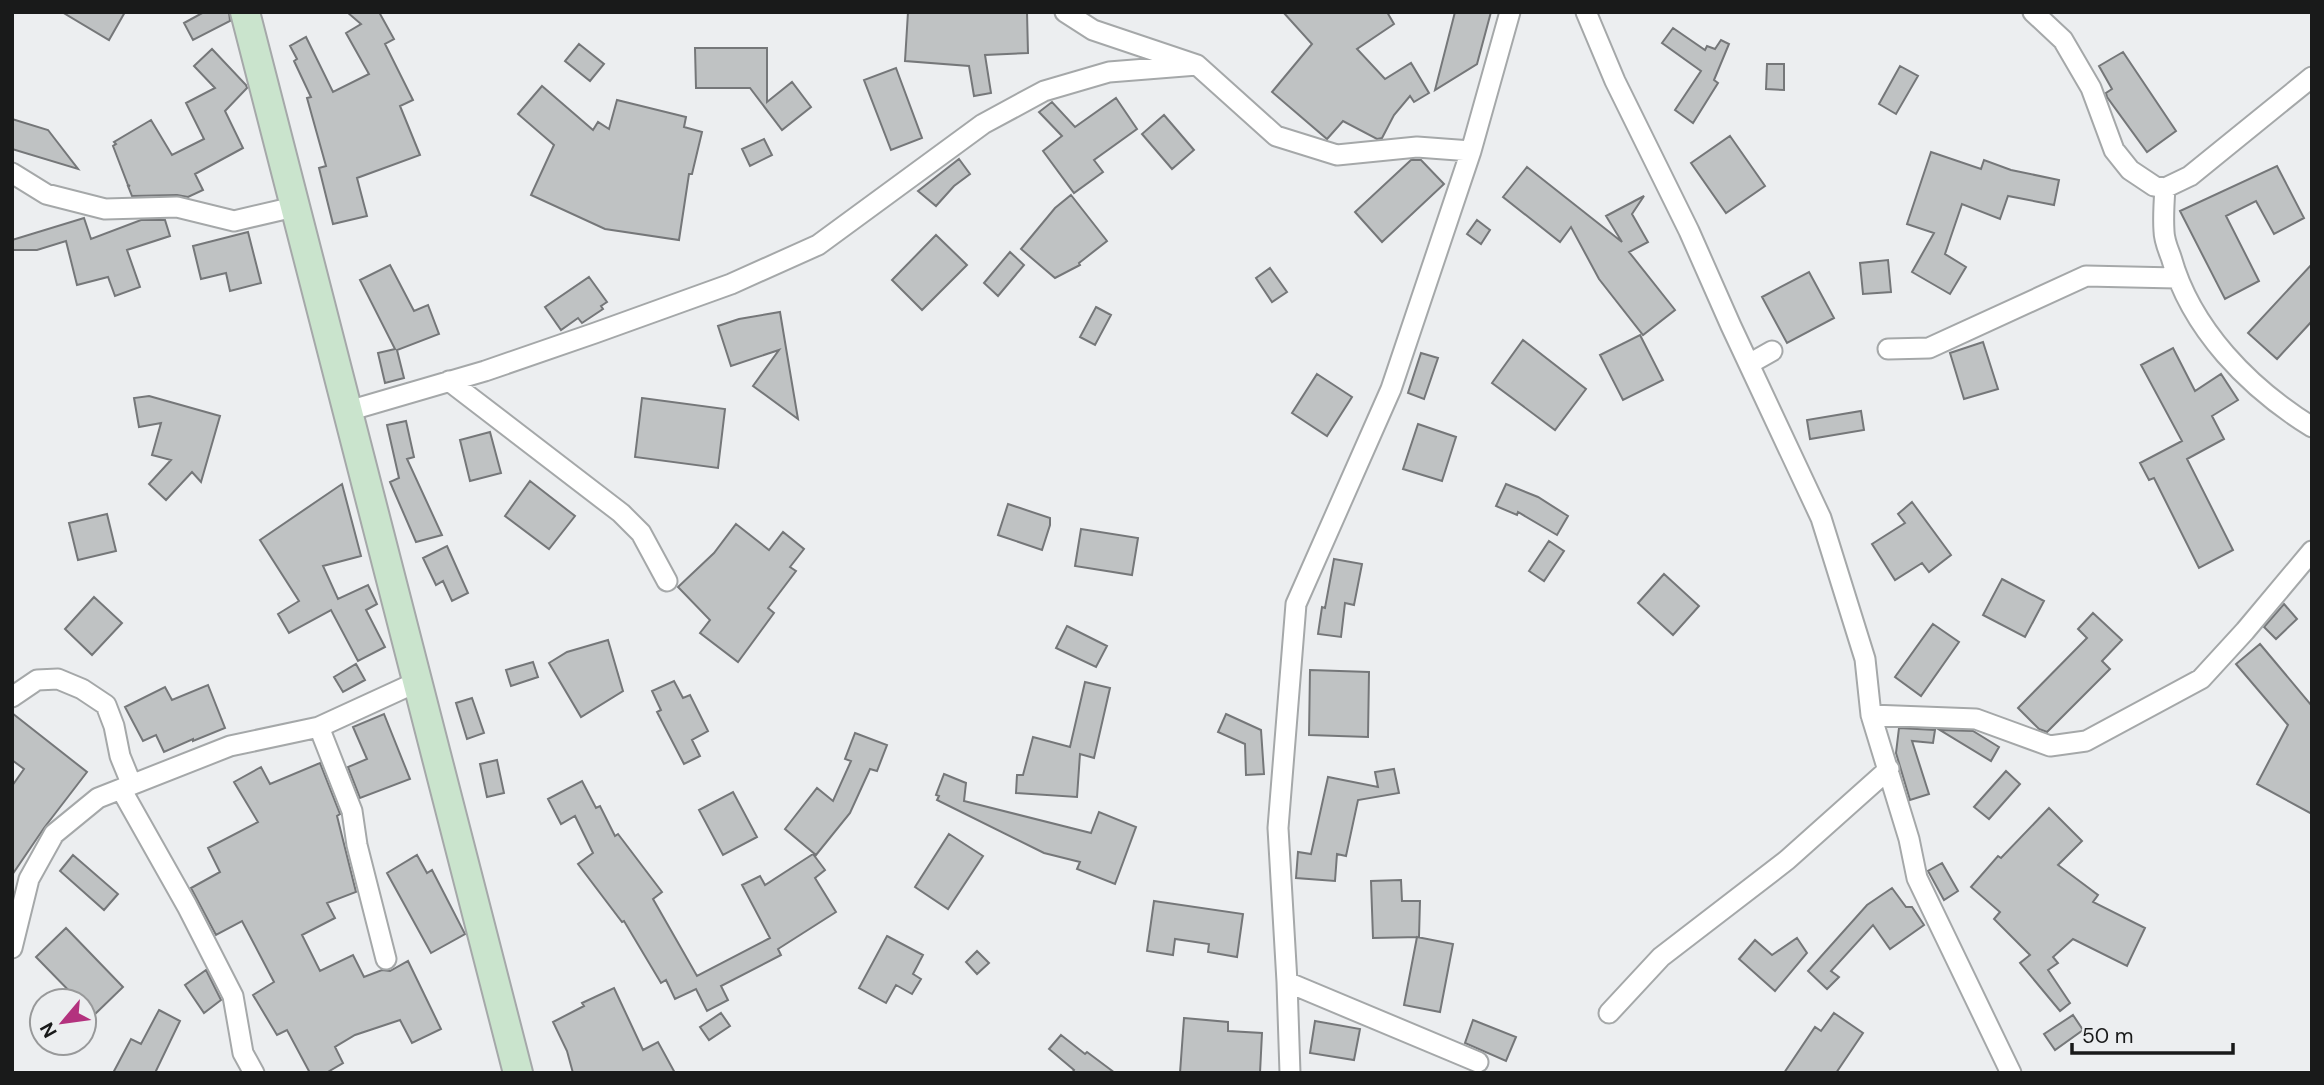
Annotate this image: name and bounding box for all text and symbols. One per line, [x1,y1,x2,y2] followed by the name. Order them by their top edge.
[28,987,98,1057] north arrow
[2072,1012,2233,1056] scale bar
[34,1018,63,1042] text: N
[2082,1022,2133,1050] text: 50 m

